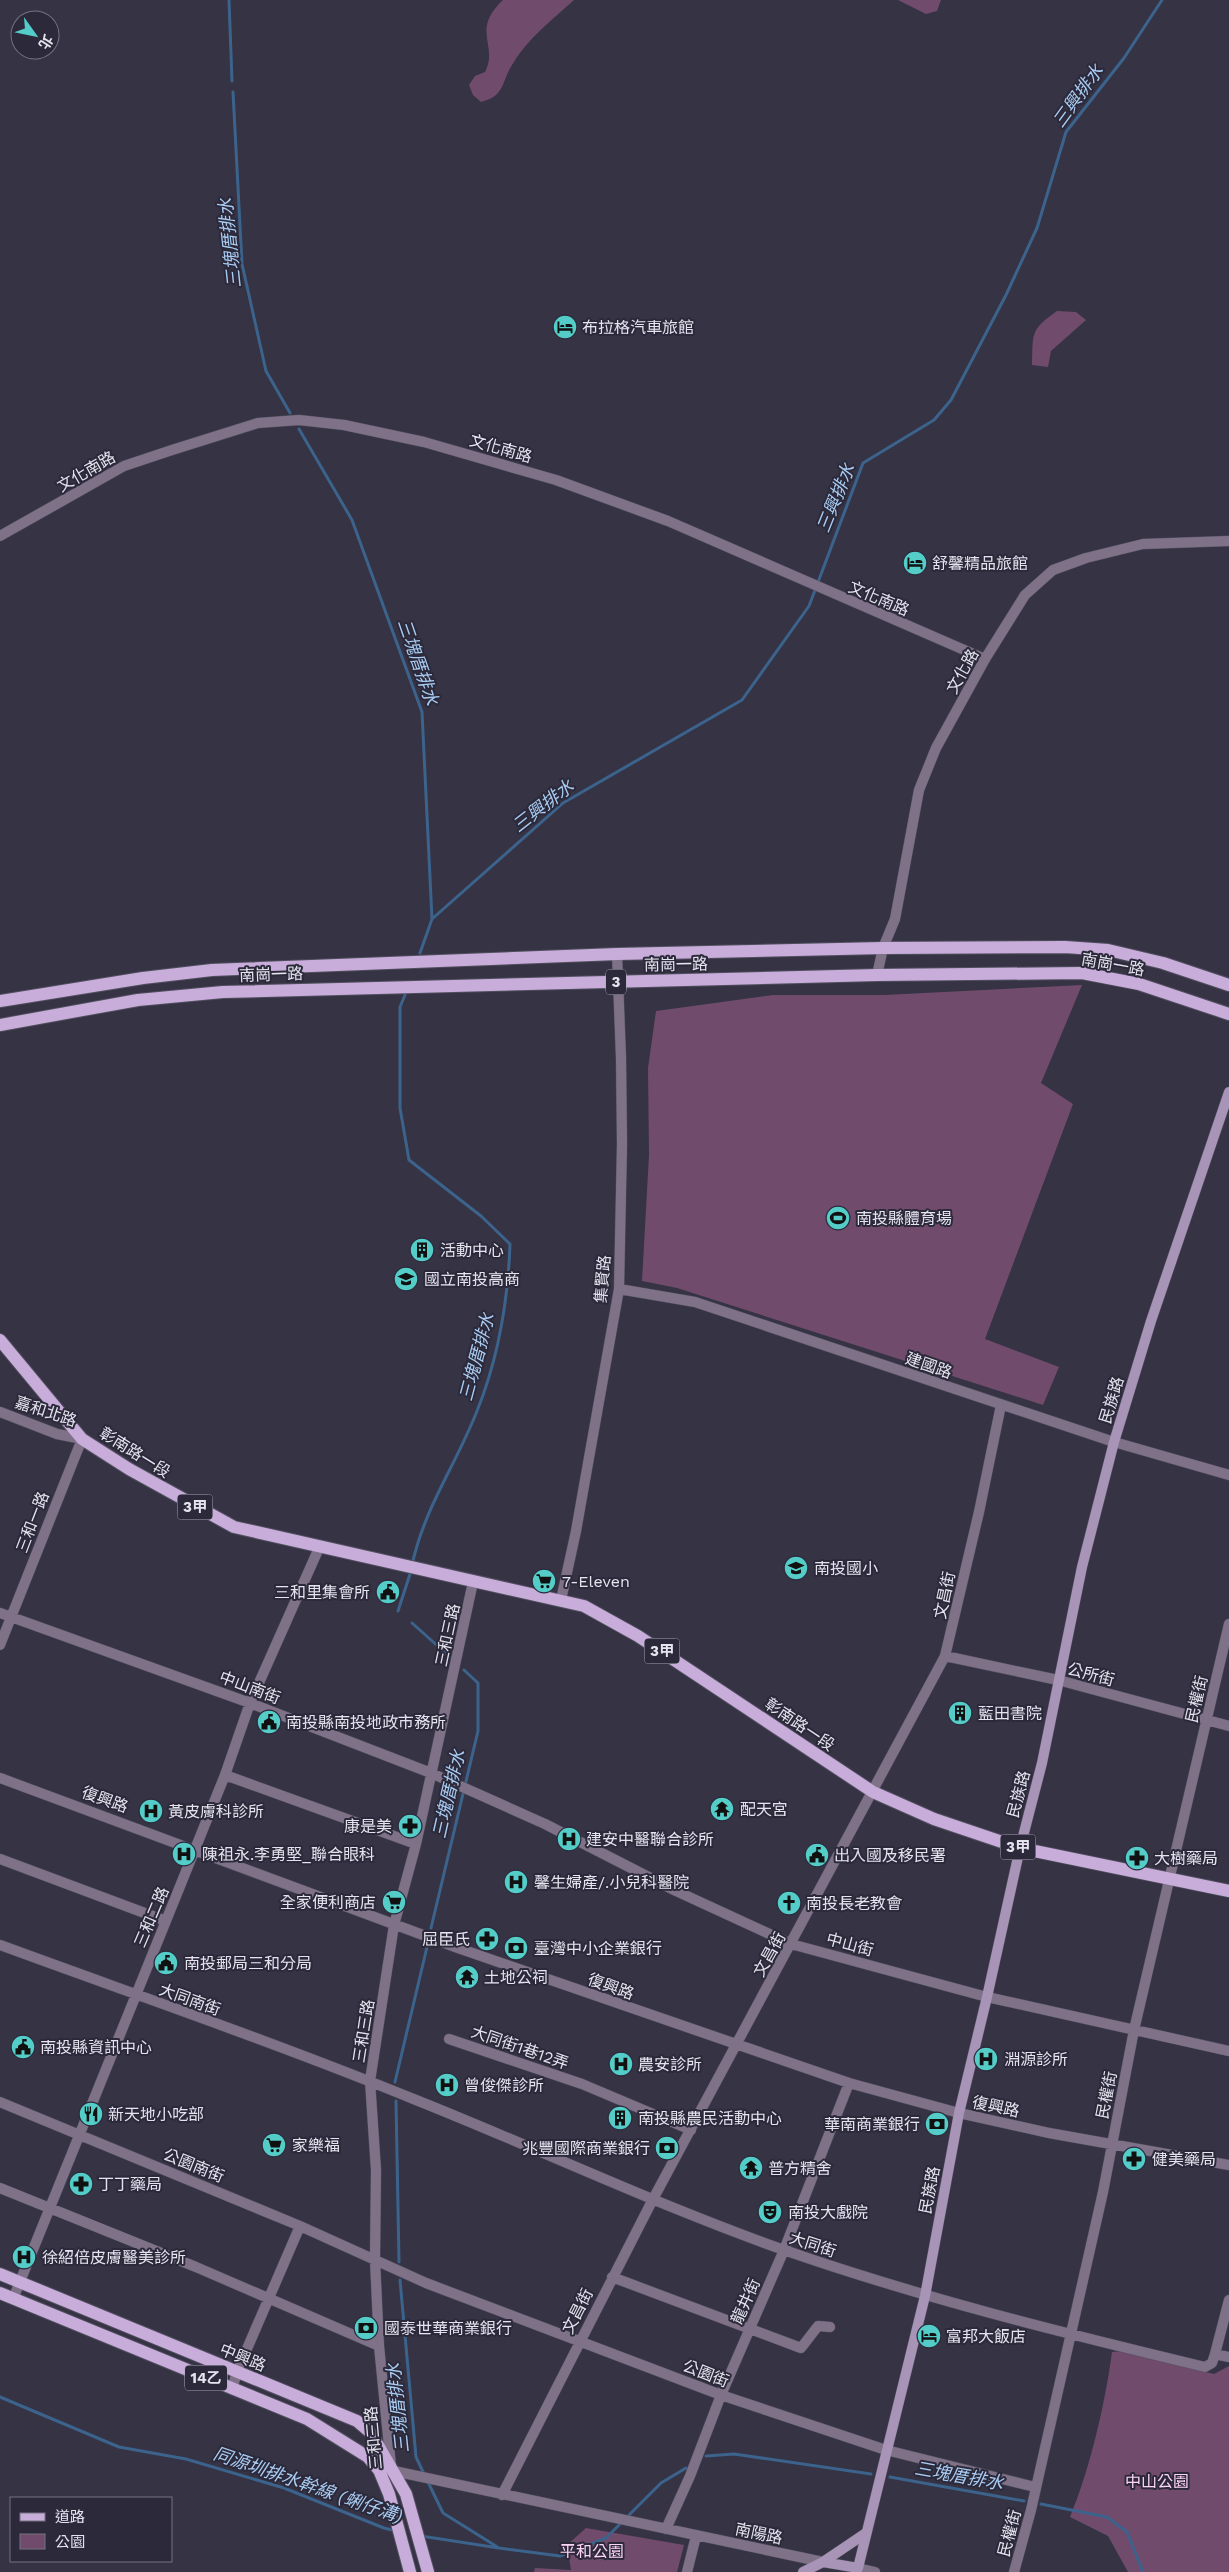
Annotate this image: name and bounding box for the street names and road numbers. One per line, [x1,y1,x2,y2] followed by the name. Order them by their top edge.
[467,431,534,466] street label: 文化南路
[54,447,119,496] street label: 文化南路
[846,577,912,620] street label: 文化南路
[942,646,982,697] street label: 文化路
[1080,950,1146,979] street label: 南崗一路
[644,954,708,975] street label: 南崗一路
[239,964,303,985] street label: 南崗一路
[606,970,626,994] road number: 3
[591,1254,614,1304] street label: 集賢路
[903,1349,955,1382] street label: 建國路
[1095,1374,1128,1426] street label: 民族路
[12,1393,79,1430] street label: 嘉和北路
[96,1423,174,1482] street label: 彰南路一段
[12,1489,53,1555] street label: 三和一路
[178,1494,212,1520] road number: 3甲
[930,1570,959,1621] street label: 文昌街
[432,1602,463,1668] street label: 三和三路
[644,1638,680,1664] road number: 3甲
[1065,1659,1117,1690] street label: 公所街
[217,1667,283,1708] street label: 中山南街
[1182,1674,1211,1725] street label: 民權街
[761,1694,838,1755] street label: 彰南路一段
[1003,1768,1034,1820] street label: 民族路
[79,1782,131,1817] street label: 復興路
[1000,1834,1036,1860] road number: 3甲
[130,1884,173,1950] street label: 三和二路
[749,1929,789,1980] street label: 文昌街
[824,1929,876,1960] street label: 中山街
[585,1969,637,2004] street label: 復興路
[157,1980,223,2019] street label: 大同南街
[349,1998,378,2064] street label: 三和三路
[469,2022,571,2073] street label: 大同街1巷12弄
[1093,2070,1120,2120] street label: 民權街
[970,2092,1021,2121] street label: 復興路
[161,2145,227,2186] street label: 公園南街
[916,2165,943,2215] street label: 民族路
[787,2228,839,2261] street label: 大同街
[727,2275,764,2327] street label: 龍井街
[558,2286,597,2337] street label: 文昌街
[217,2340,269,2375] street label: 中興路
[680,2356,732,2391] street label: 公園街
[185,2366,227,2390] road number: 14乙
[361,2405,386,2471] street label: 三和三路
[994,2507,1025,2559] street label: 民權街
[733,2519,784,2548] street label: 南陽路

